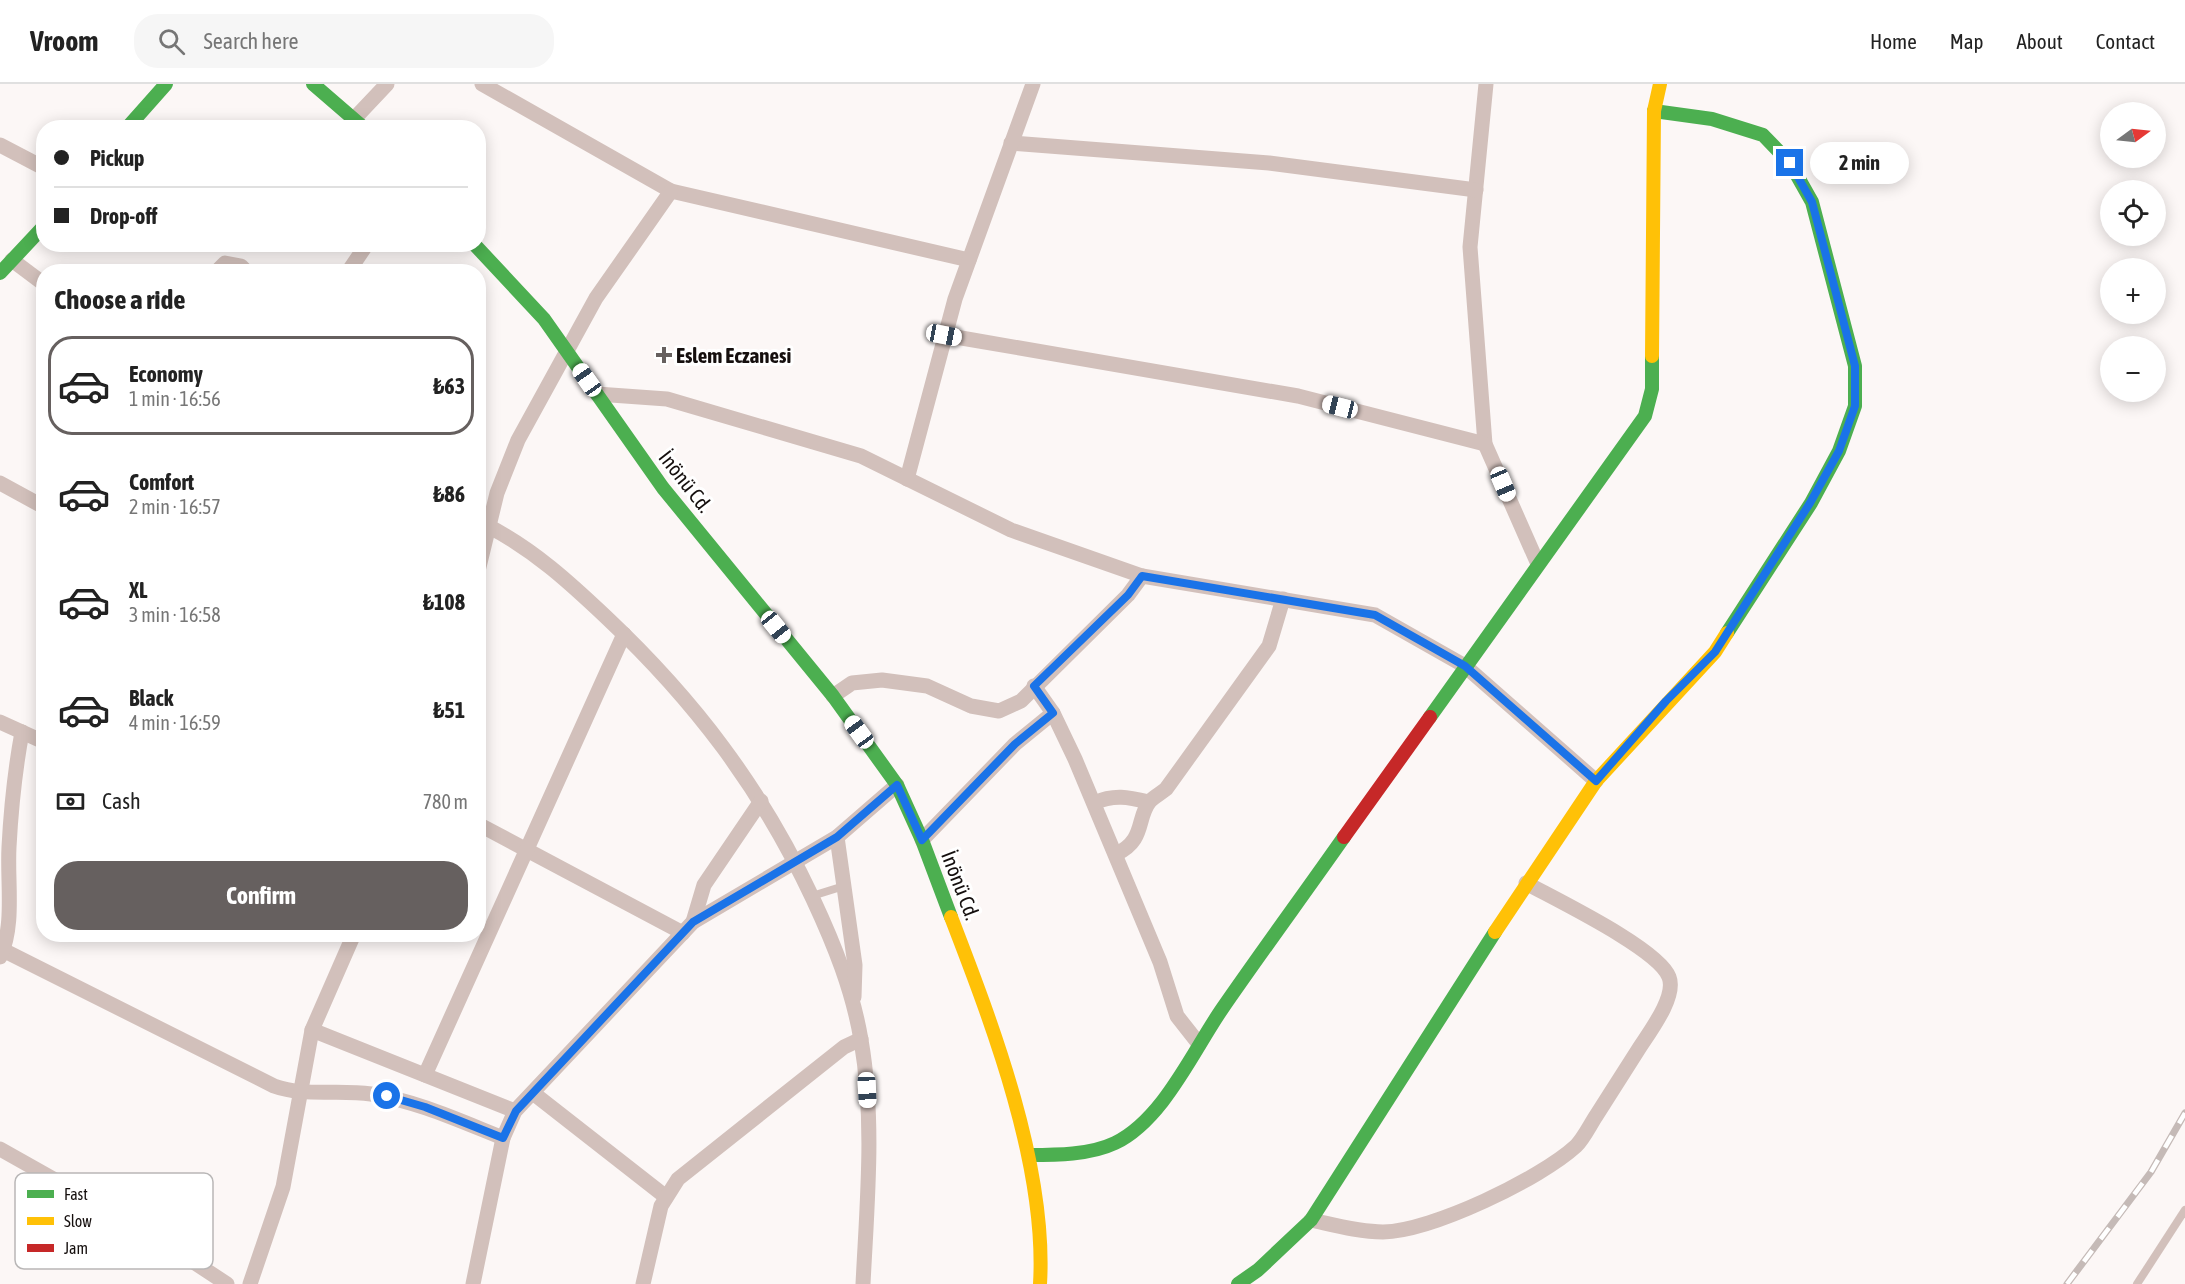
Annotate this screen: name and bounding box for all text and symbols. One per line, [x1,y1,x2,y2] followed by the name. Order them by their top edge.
[134,14,554,68] search box
[30,25,98,57] text: Vroom
[155,25,188,58] icon: search
[203,28,298,54] text: Search here
[1870,29,1917,53] text: Home
[1950,29,1984,53] text: Map
[2017,29,2063,53] text: About
[2096,29,2155,53] text: Contact
[2100,102,2166,168] north arrow
[2100,102,2166,402] map controls
[1811,142,1910,184] callout: 2 min
[90,145,145,171] text: Pickup
[1776,149,1803,176] route end
[1839,151,1880,174] text: 2 min
[2100,180,2166,246] button: locate
[90,203,157,229] text: Drop-off
[2100,258,2166,324] button: +
[54,284,186,315] text: Choose a ride
[925,323,963,347] car
[2100,336,2166,402] button: −
[676,343,791,367] place label: Eslem Eczanesi
[657,348,671,362] marker: Eslem Eczanesi
[57,359,111,413] icon: car
[569,360,605,400] car
[129,361,203,387] text: Economy
[433,373,465,399] text: ₺63
[129,387,221,410] text: 1 min · 16:56
[1320,394,1360,420] car
[654,445,718,517] street label: İnönü Cd.
[1488,464,1518,504] car
[57,467,111,521] icon: car
[129,469,194,495] text: Comfort
[433,481,465,507] text: ₺86
[129,495,221,518] text: 2 min · 16:57
[57,575,111,629] icon: car
[129,577,147,603] text: XL
[423,589,465,615] text: ₺108
[129,603,221,626] text: 3 min · 16:58
[758,607,794,647] car
[57,683,111,737] icon: car
[129,685,173,711] text: Black
[433,697,465,723] text: ₺51
[129,711,221,734] text: 4 min · 16:59
[841,712,877,752] car
[54,785,87,818] icon: cash
[102,788,141,814] text: Cash
[423,790,468,813] text: 780 m
[937,847,985,923] street label: İnönü Cd.
[54,861,468,930] button: Confirm
[857,1072,877,1108] car
[373,1082,400,1109] route start
[15,1173,213,1269] legend
[64,1185,88,1203] text: Fast
[64,1212,92,1230] text: Slow
[64,1239,88,1257] text: Jam

